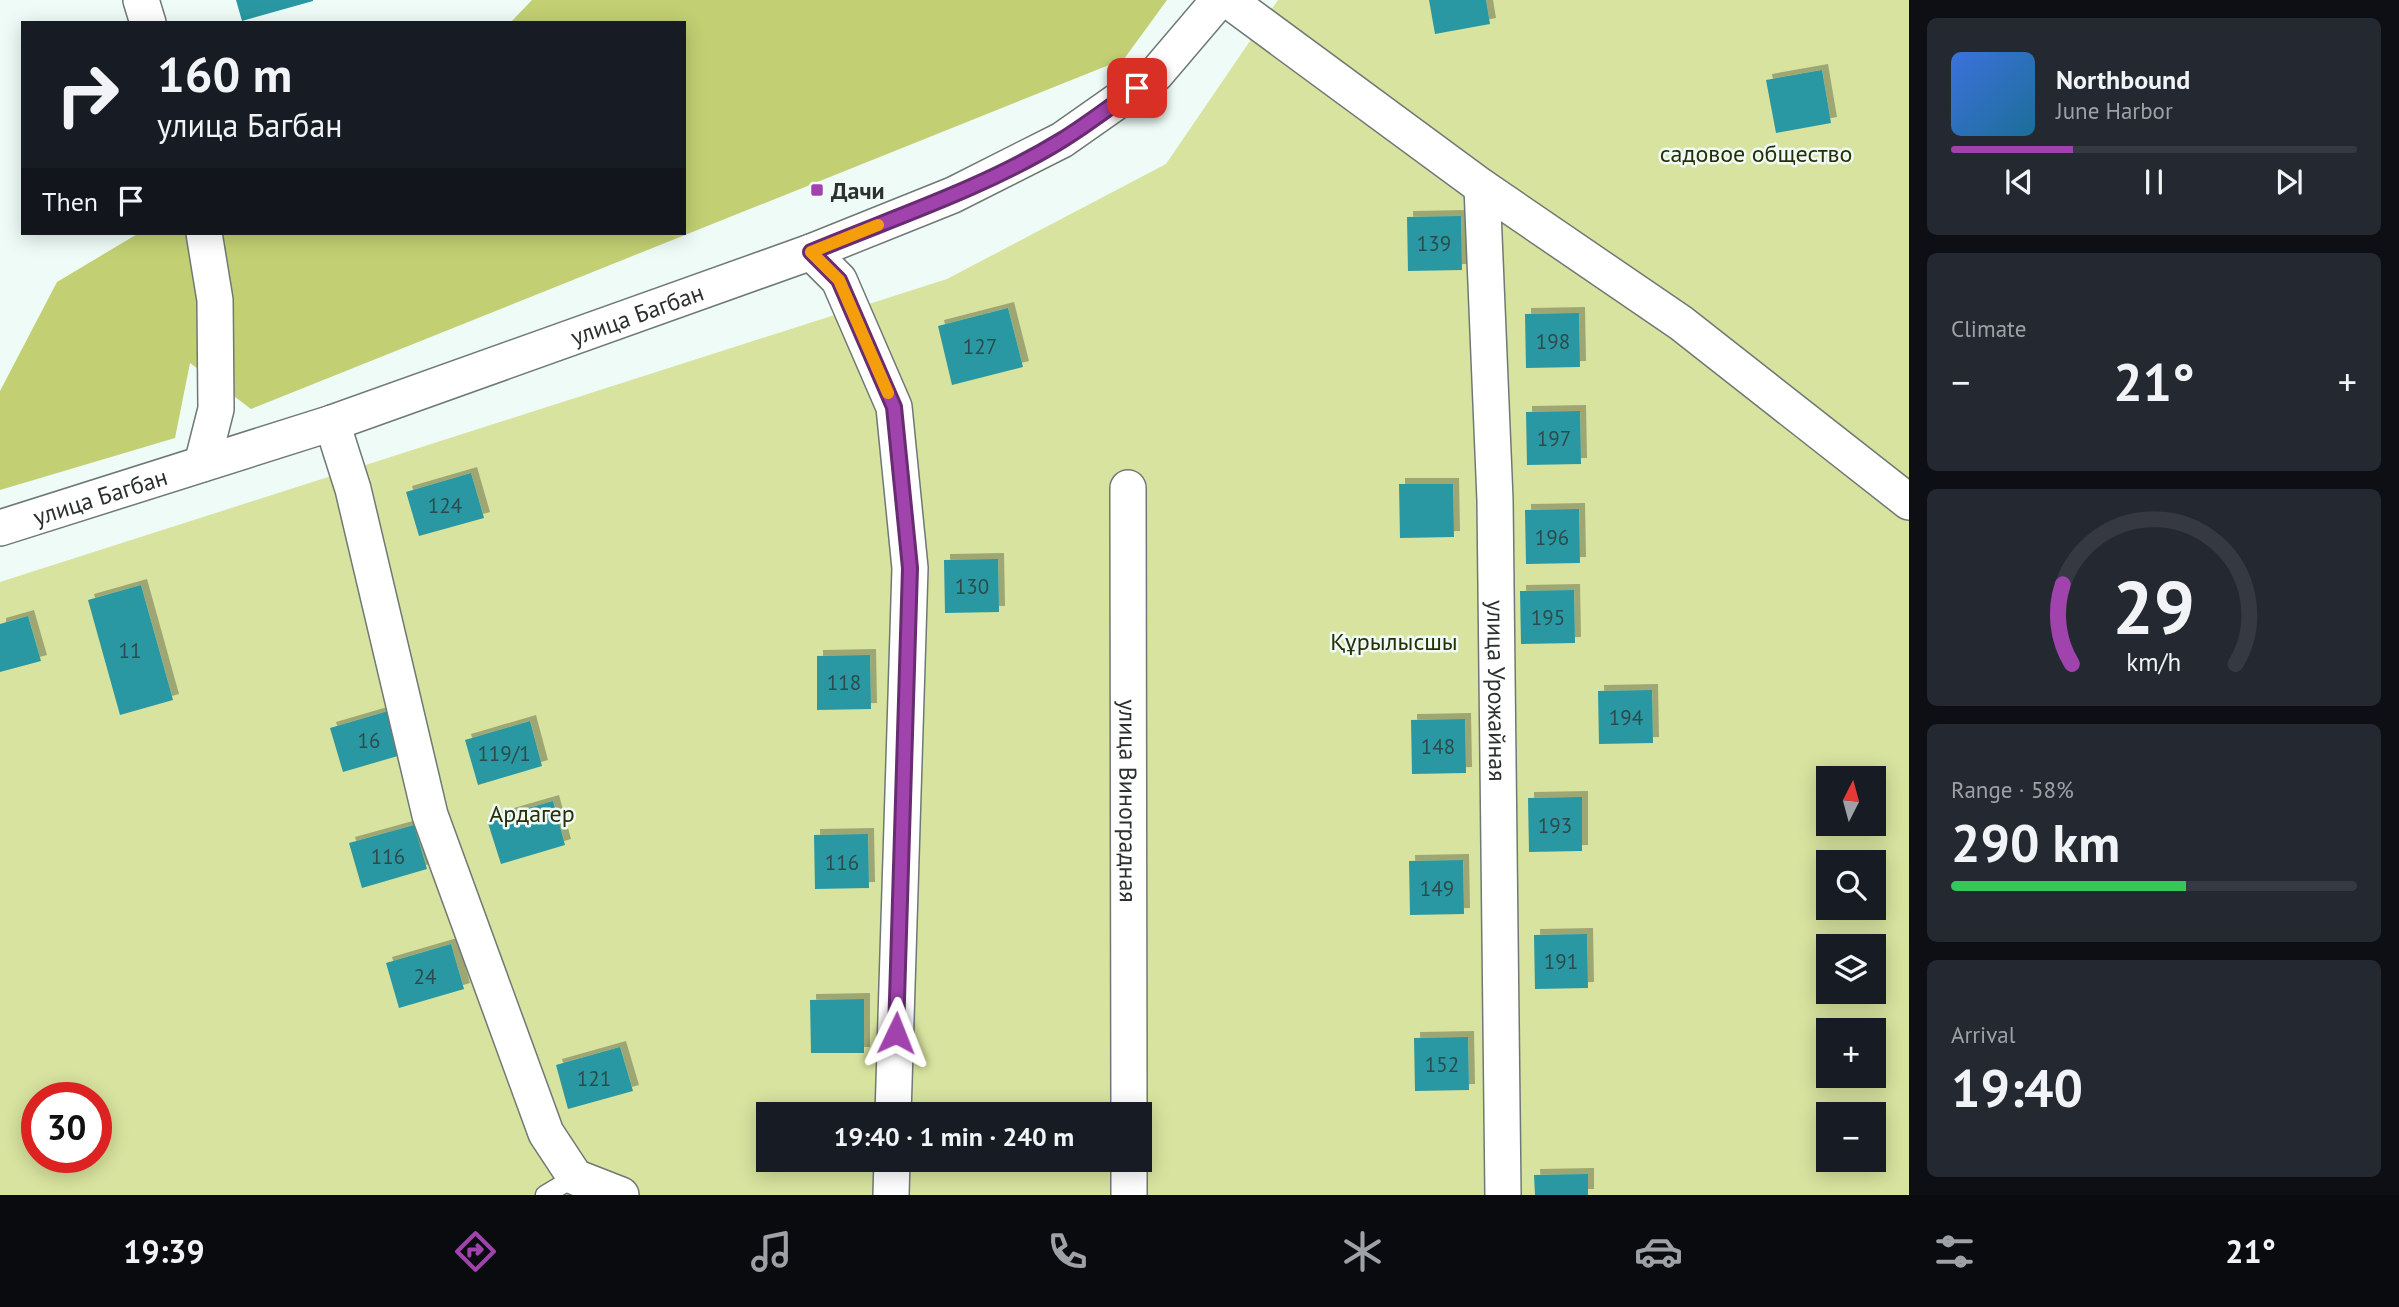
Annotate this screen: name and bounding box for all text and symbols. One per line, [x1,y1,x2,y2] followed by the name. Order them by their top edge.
[157,42,292,106] text: 160 m
[42,49,133,140] icon: right
[1107,58,1167,118] pin
[2056,63,2190,96] text: Northbound
[1118,69,1156,107] icon: arrive
[2056,96,2173,125] text: June Harbor
[157,104,343,146] text: улица Багбан
[1660,138,1852,169] park label: садовое общество
[2000,163,2038,201] icon: previous
[2135,163,2173,201] icon: pause
[2270,163,2308,201] icon: next
[831,175,885,206] place label: Дачи
[112,182,150,220] icon: arrive
[809,182,825,198] marker: Дачи
[42,185,98,218] text: Then
[1417,230,1451,257] house number: 139
[566,276,708,352] street label: улица Багбан
[1951,314,2026,343] text: Climate
[1536,328,1570,355] house number: 198
[963,333,997,360] house number: 127
[2113,348,2195,415] text: 21°
[1951,357,1970,406] text: −
[2338,357,2357,406] text: +
[1537,425,1571,452] house number: 197
[29,461,171,532] street label: улица Багбан
[428,492,462,519] house number: 124
[1535,524,1569,551] house number: 196
[2113,560,2195,654] text: 29
[955,573,989,600] house number: 130
[1481,600,1514,782] street label: улица Урожайная
[1531,604,1565,631] house number: 195
[1330,626,1458,657] park label: Құрылысшы
[119,637,141,664] house number: 11
[2127,645,2181,677] text: km/h
[827,669,861,696] house number: 118
[1113,699,1144,903] street label: улица Виноградная
[1609,704,1643,731] house number: 194
[358,727,380,754] house number: 16
[1421,733,1455,760] house number: 148
[477,740,531,767] house number: 119/1
[1816,766,1886,836] north arrow
[1816,766,1886,1172] map controls
[1951,775,2074,804] text: Range · 58%
[489,798,575,829] park label: Ардагер
[1951,809,2120,876] text: 290 km
[1538,812,1572,839] house number: 193
[371,843,405,870] house number: 116
[825,849,859,876] house number: 116
[1816,850,1886,920] button: search
[1420,875,1454,902] house number: 149
[1816,934,1886,1004] button: layers
[1544,948,1578,975] house number: 191
[414,963,436,990] house number: 24
[859,996,933,1070] position arrow
[1816,1018,1886,1088] button: +
[1951,1020,2015,1049] text: Arrival
[1425,1051,1459,1078] house number: 152
[1951,1054,2083,1121] text: 19:40
[577,1065,611,1092] house number: 121
[21,1082,112,1173] speed limit sign: 30
[1816,1102,1886,1172] button: −
[834,1120,1074,1153] text: 19:40 · 1 min · 240 m
[451,1227,500,1276] icon: directions
[747,1227,796,1276] icon: music
[1043,1227,1092,1276] icon: phone
[1338,1227,1387,1276] icon: climate
[1634,1227,1683,1276] icon: car
[1930,1227,1979,1276] icon: filters
[123,1230,205,1272] text: 19:39
[2225,1230,2276,1272] text: 21°

